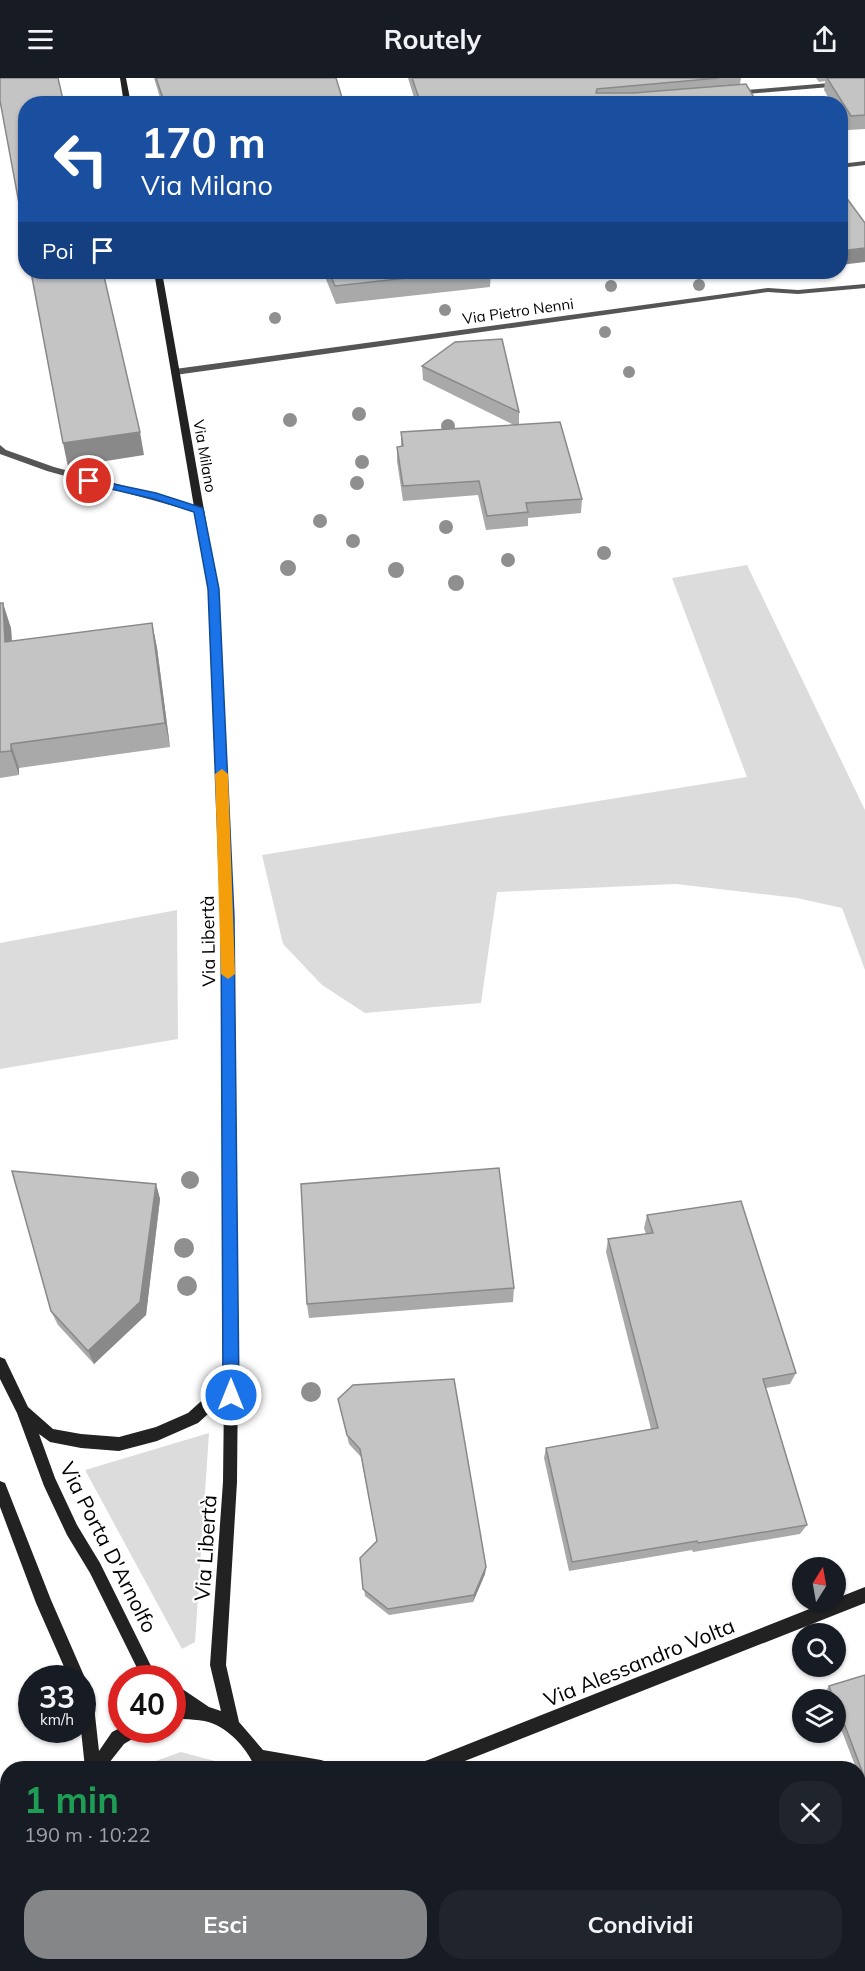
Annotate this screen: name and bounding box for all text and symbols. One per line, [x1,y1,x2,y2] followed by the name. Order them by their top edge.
[384,22,481,56] text: Routely
[24,23,57,56] icon: menu
[808,23,841,56] icon: share
[141,116,266,169] text: 170 m
[42,120,120,198] icon: left
[141,168,273,202] text: Via Milano
[86,234,119,267] icon: arrive
[42,237,74,265] text: Poi
[461,294,575,328] street label: Via Pietro Nenni
[189,418,221,494] street label: Via Milano
[63,455,114,506] pin
[72,464,105,497] icon: arrive
[196,895,220,987] street label: Via Libertà
[199,1363,263,1427] position arrow
[55,1457,163,1637] street label: Via Porta D'Arnolfo
[188,1494,222,1602] street label: Via Libertà
[792,1557,846,1611] north arrow
[792,1557,846,1743] map controls
[540,1612,738,1712] street label: Via Alessandro Volta
[792,1623,846,1677] button: search
[108,1665,186,1743] speed limit sign: 40
[39,1678,75,1716] text: 33
[792,1689,846,1743] button: layers
[40,1710,74,1729] text: km/h
[24,1777,119,1822] text: 1 min
[779,1781,842,1844] button: close
[24,1822,150,1847] text: 190 m · 10:22
[24,1890,427,1959] button: Esci
[439,1890,842,1959] button: Condividi

